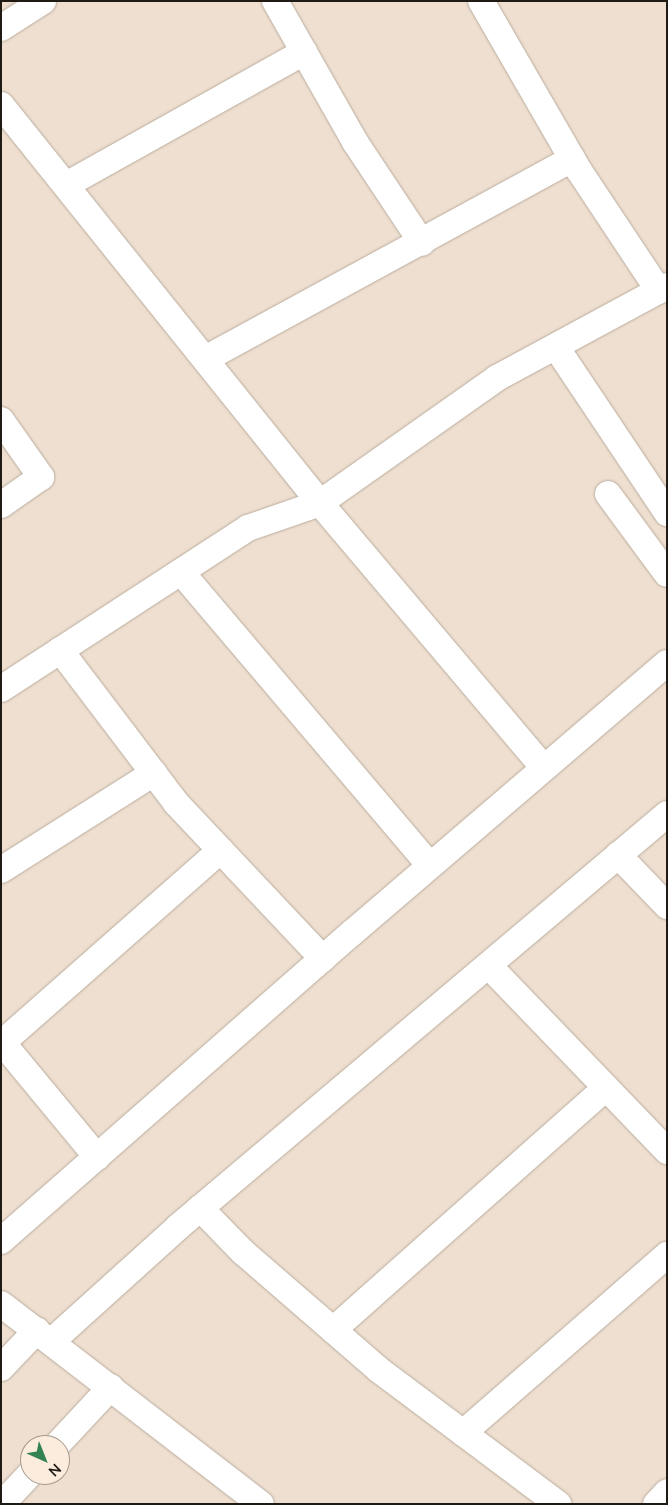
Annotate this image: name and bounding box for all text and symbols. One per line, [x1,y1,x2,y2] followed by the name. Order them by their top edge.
[20,1435,70,1485] north arrow
[45,1461,65,1480] text: N

